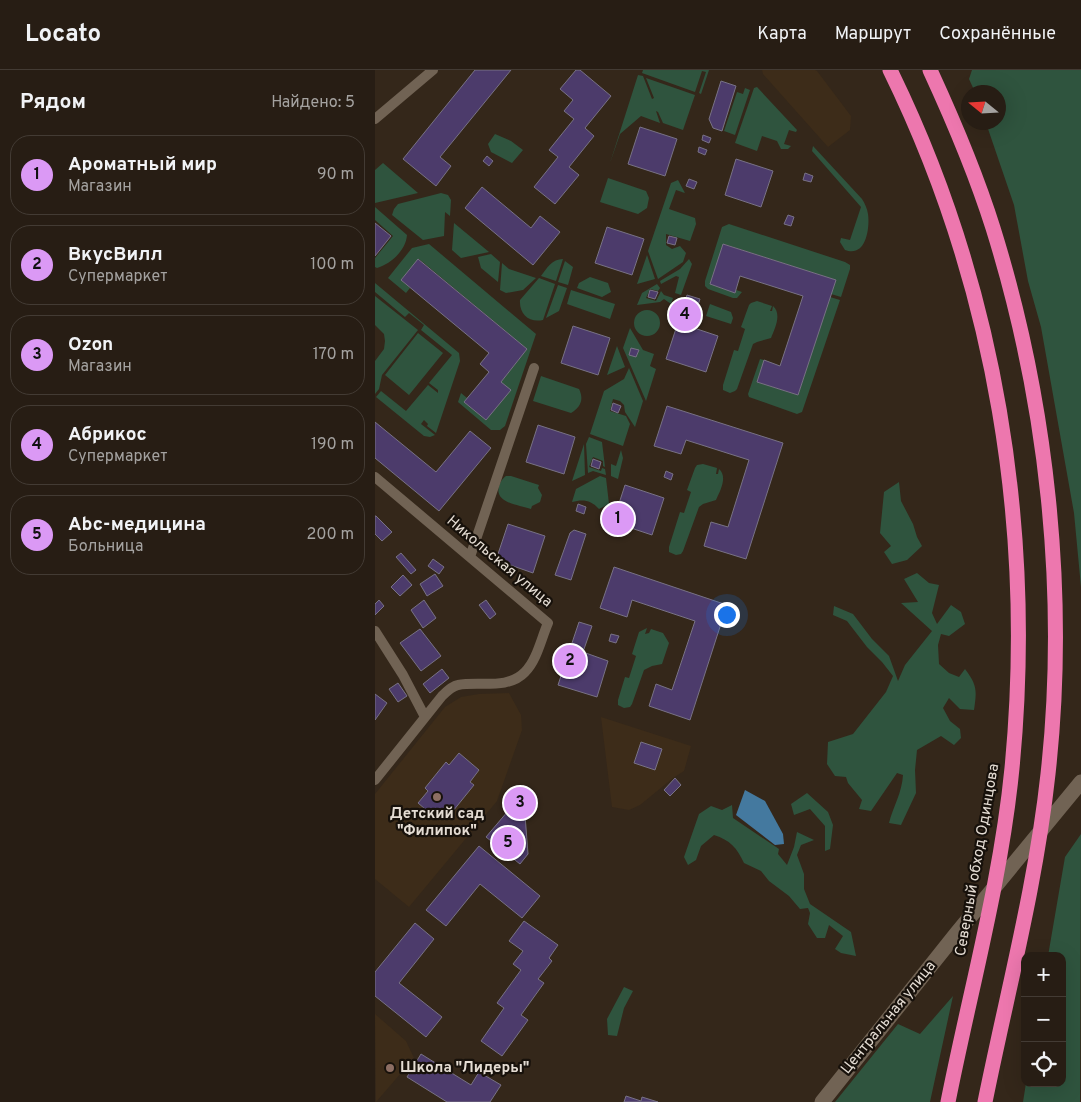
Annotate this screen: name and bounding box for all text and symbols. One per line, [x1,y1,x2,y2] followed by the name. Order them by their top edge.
[25,20,101,50] text: Locato
[757,23,807,46] text: Карта
[835,23,911,46] text: Маршрут
[939,23,1056,46] text: Сохранённые
[961,85,1006,130] north arrow
[20,89,86,116] text: Рядом
[271,93,355,113] text: Найдено: 5
[68,153,217,177] text: Ароматный мир
[34,165,40,185] text: 1
[317,165,354,185] text: 90 m
[68,177,132,197] text: Магазин
[68,243,163,267] text: ВкусВилл
[32,255,42,275] text: 2
[310,255,354,275] text: 100 m
[68,267,168,287] text: Супермаркет
[669,296,701,334] pin: 4
[68,333,113,357] text: Ozon
[32,345,42,365] text: 3
[313,345,354,365] text: 170 m
[68,357,132,377] text: Магазин
[68,423,147,447] text: Абрикос
[32,435,42,455] text: 4
[311,435,354,455] text: 190 m
[68,447,168,467] text: Супермаркет
[602,500,634,538] pin: 1
[442,512,556,612] street label: Никольская улица
[68,513,206,537] text: Abc-медицина
[32,525,42,545] text: 5
[306,525,354,545] text: 200 m
[68,537,143,557] text: Больница
[714,602,740,628] your location
[554,642,586,680] pin: 2
[952,762,1004,958] street label: Северный обход Одинцова
[504,784,536,822] pin: 3
[431,791,443,803] marker: Детский сад "Филипок"
[390,805,484,841] place label: Детский сад "Филипок"
[492,824,524,862] pin: 5
[1021,952,1066,1087] map controls
[1021,952,1066,997] button: +
[837,957,941,1079] street label: Центральная улица
[1021,997,1066,1042] button: −
[1021,1042,1066,1087] button: locate
[400,1059,529,1078] place label: Школа "Лидеры"
[384,1062,396,1074] marker: Школа "Лидеры"

